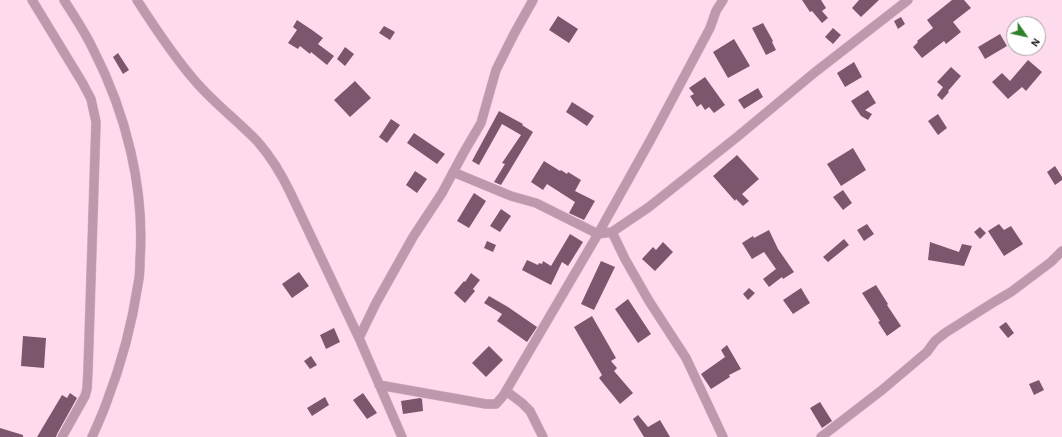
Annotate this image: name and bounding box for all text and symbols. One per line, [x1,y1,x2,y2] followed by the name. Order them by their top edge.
[1006,16,1046,56] north arrow
[1029,36,1042,49] text: N

